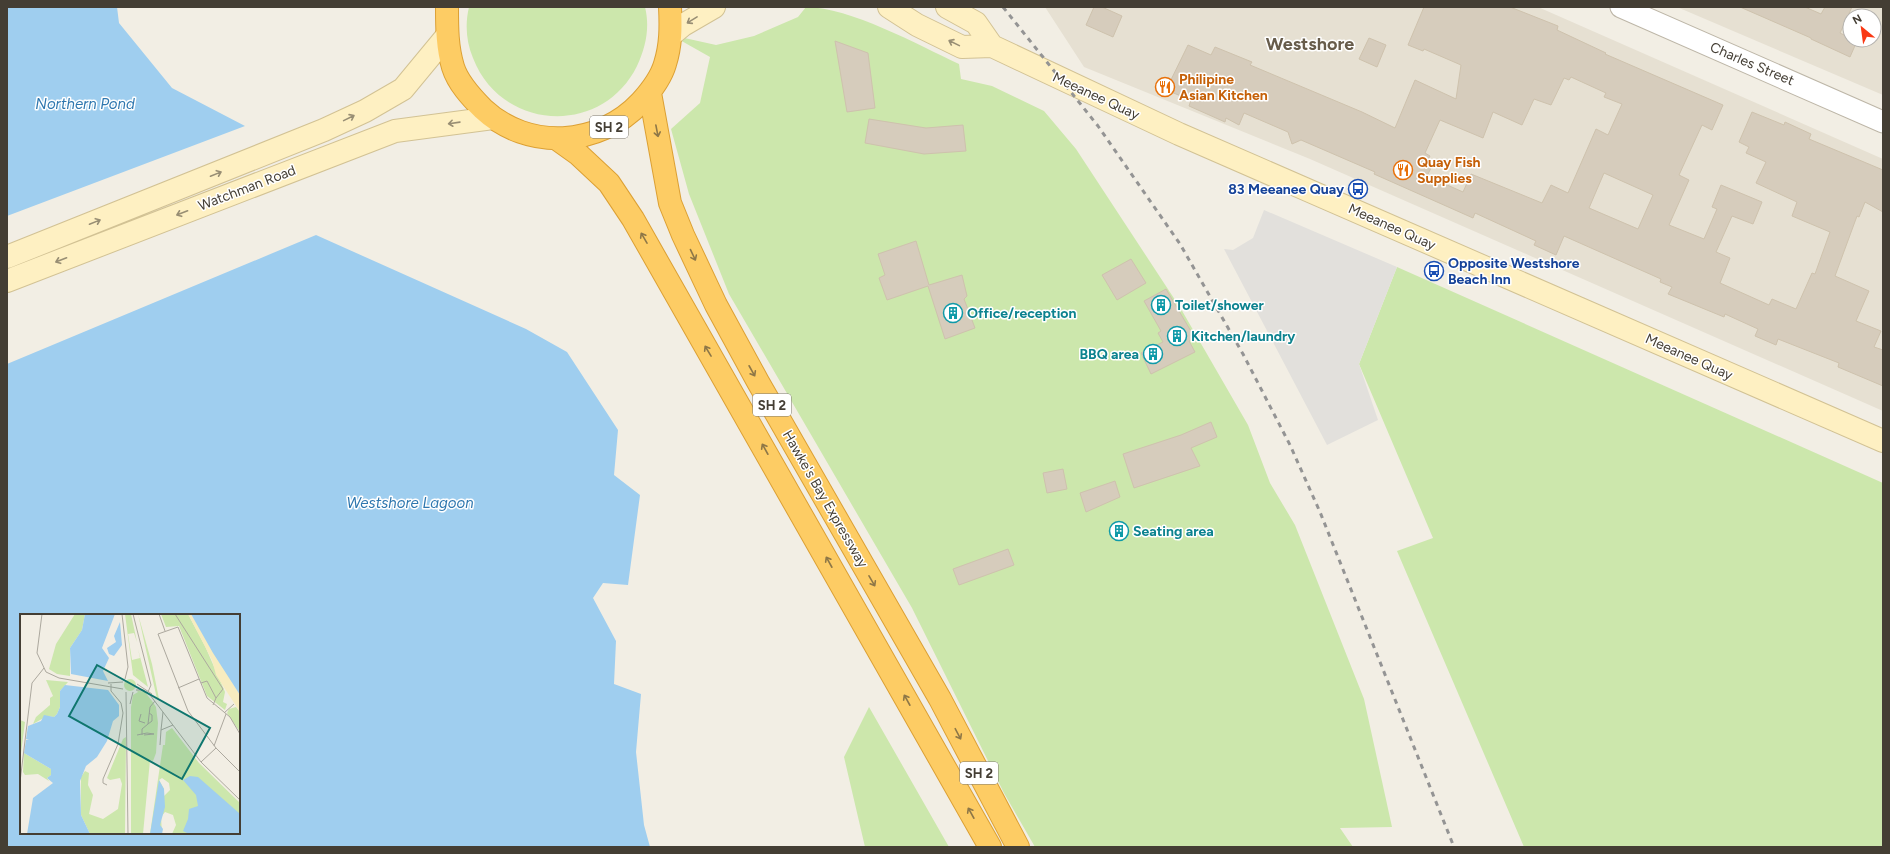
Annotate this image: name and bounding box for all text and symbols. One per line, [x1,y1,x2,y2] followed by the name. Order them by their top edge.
[1842,8,1882,48] north arrow
[1851,12,1864,27] text: N
[686,16,698,24] one-way arrow
[1266,33,1354,55] district label: Westshore
[948,39,960,46] one-way arrow
[1707,39,1797,89] street label: Charles Street
[1050,68,1143,124] street label: Meeanee Quay
[1179,71,1268,104] place label: Philipine Asian Kitchen
[1154,76,1176,98] restaurant icon: Philipine Asian Kitchen
[35,95,135,113] water label: Northern Pond
[343,114,355,121] one-way arrow
[590,116,628,138] road number: SH 2
[448,119,461,127] one-way arrow
[653,124,661,137] one-way arrow
[1417,154,1481,187] place label: Quay Fish Supplies
[1392,159,1414,181] restaurant icon: Quay Fish Supplies
[196,162,298,214] street label: Watchman Road
[209,169,221,177] one-way arrow
[1347,178,1369,200] bus stop icon: 83 Meeanee Quay
[1228,181,1345,198] place label: 83 Meeanee Quay
[1346,200,1439,254] street label: Meeanee Quay
[177,210,189,218] one-way arrow
[89,217,101,225] one-way arrow
[639,232,647,244] one-way arrow
[690,249,697,261] one-way arrow
[1448,255,1580,288] place label: Opposite Westshore Beach Inn
[56,257,68,265] one-way arrow
[1423,260,1445,282] bus stop icon: Opposite Westshore Beach Inn
[1150,294,1172,316] building icon: Toilet/shower
[1175,297,1264,314] place label: Toilet/shower
[942,302,964,324] building icon: Office/reception
[967,305,1076,322] place label: Office/reception
[1166,325,1188,347] building icon: Kitchen/laundry
[1191,328,1296,345] place label: Kitchen/laundry
[1643,330,1736,384] street label: Meeanee Quay
[1142,343,1164,365] building icon: BBQ area
[704,345,712,357] one-way arrow
[1080,346,1139,363] place label: BBQ area
[749,365,756,377] one-way arrow
[753,394,791,416] road number: SH 2
[779,427,872,571] street label: Hawke's Bay Expressway
[760,443,768,455] one-way arrow
[346,494,474,512] water label: Westshore Lagoon
[1108,520,1130,542] building icon: Seating area
[1133,523,1214,540] place label: Seating area
[824,556,832,568] one-way arrow
[869,575,877,587] one-way arrow
[20,614,240,834] inset map
[902,694,910,706] one-way arrow
[955,727,962,739] one-way arrow
[960,762,998,784] road number: SH 2
[966,807,974,819] one-way arrow

